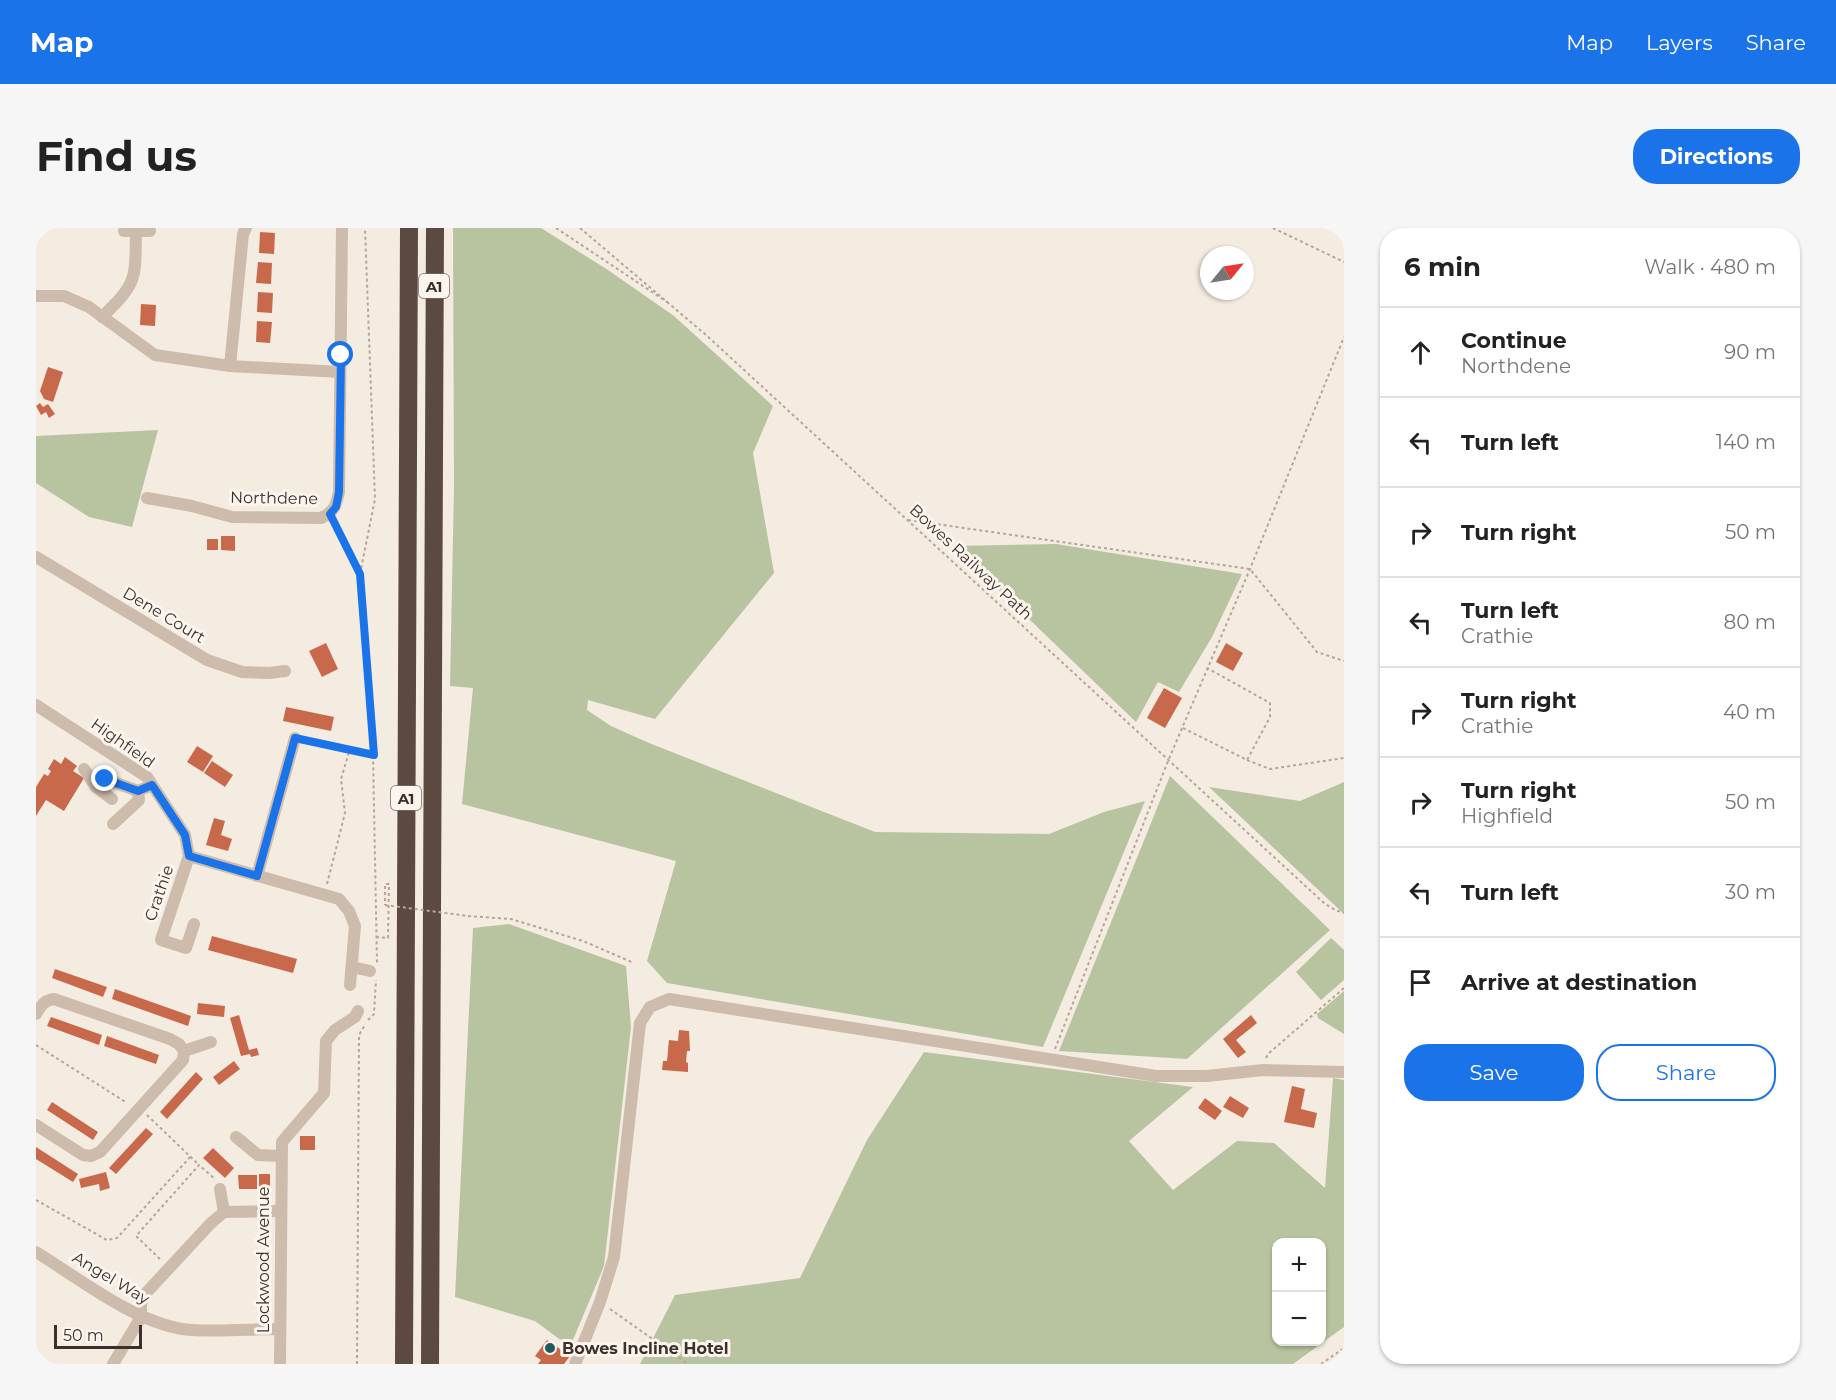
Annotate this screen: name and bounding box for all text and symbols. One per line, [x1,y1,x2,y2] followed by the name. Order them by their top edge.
[30,25,93,59] text: Map
[1566,30,1613,55] text: Map
[1646,30,1713,55] text: Layers
[1746,30,1806,55] text: Share
[1633,129,1800,184] button: Directions
[36,130,197,182] text: Find us
[1200,246,1254,300] north arrow
[1404,251,1481,283] text: 6 min
[1644,255,1776,279] text: Walk · 480 m
[419,274,449,298] road number: A1
[1461,327,1567,354] text: Continue
[1404,336,1437,369] icon: ahead
[1724,340,1776,364] text: 90 m
[327,341,353,367] route start
[1461,354,1571,378] text: Northdene
[1404,426,1437,459] icon: left
[1461,429,1559,456] text: Turn left
[1716,430,1776,454] text: 140 m
[230,488,318,508] street label: Northdene
[906,500,1036,624] street label: Bowes Railway Path
[1404,516,1437,549] icon: right
[1461,519,1576,546] text: Turn right
[1725,520,1776,544] text: 50 m
[119,583,209,647] street label: Dene Court
[1461,597,1559,624] text: Turn left
[1404,606,1437,639] icon: left
[1724,610,1776,634] text: 80 m
[1461,624,1533,648] text: Crathie
[1461,687,1576,714] text: Turn right
[1404,696,1437,729] icon: right
[1723,700,1776,724] text: 40 m
[87,714,159,772] street label: Highfield
[1461,714,1533,738] text: Crathie
[91,765,117,791] route end
[1461,777,1576,804] text: Turn right
[391,786,421,810] road number: A1
[1404,786,1437,819] icon: right
[1725,790,1776,814] text: 50 m
[1461,804,1553,828] text: Highfield
[141,863,177,923] street label: Crathie
[1404,876,1437,909] icon: left
[1461,879,1559,906] text: Turn left
[1725,880,1776,904] text: 30 m
[1404,966,1437,999] icon: arrive
[1461,969,1697,996] text: Arrive at destination
[1404,1044,1584,1101] button: Save
[1596,1044,1776,1101] button: Share
[254,1187,273,1333] street label: Lockwood Avenue
[1272,1238,1326,1346] map controls
[1272,1238,1326,1292] button: +
[69,1248,153,1308] street label: Angel Way
[1272,1292,1326,1346] button: −
[54,1322,142,1350] scale bar
[63,1326,104,1345] text: 50 m
[562,1339,729,1358] place label: Bowes Incline Hotel
[543,1341,557,1355] marker: Bowes Incline Hotel

